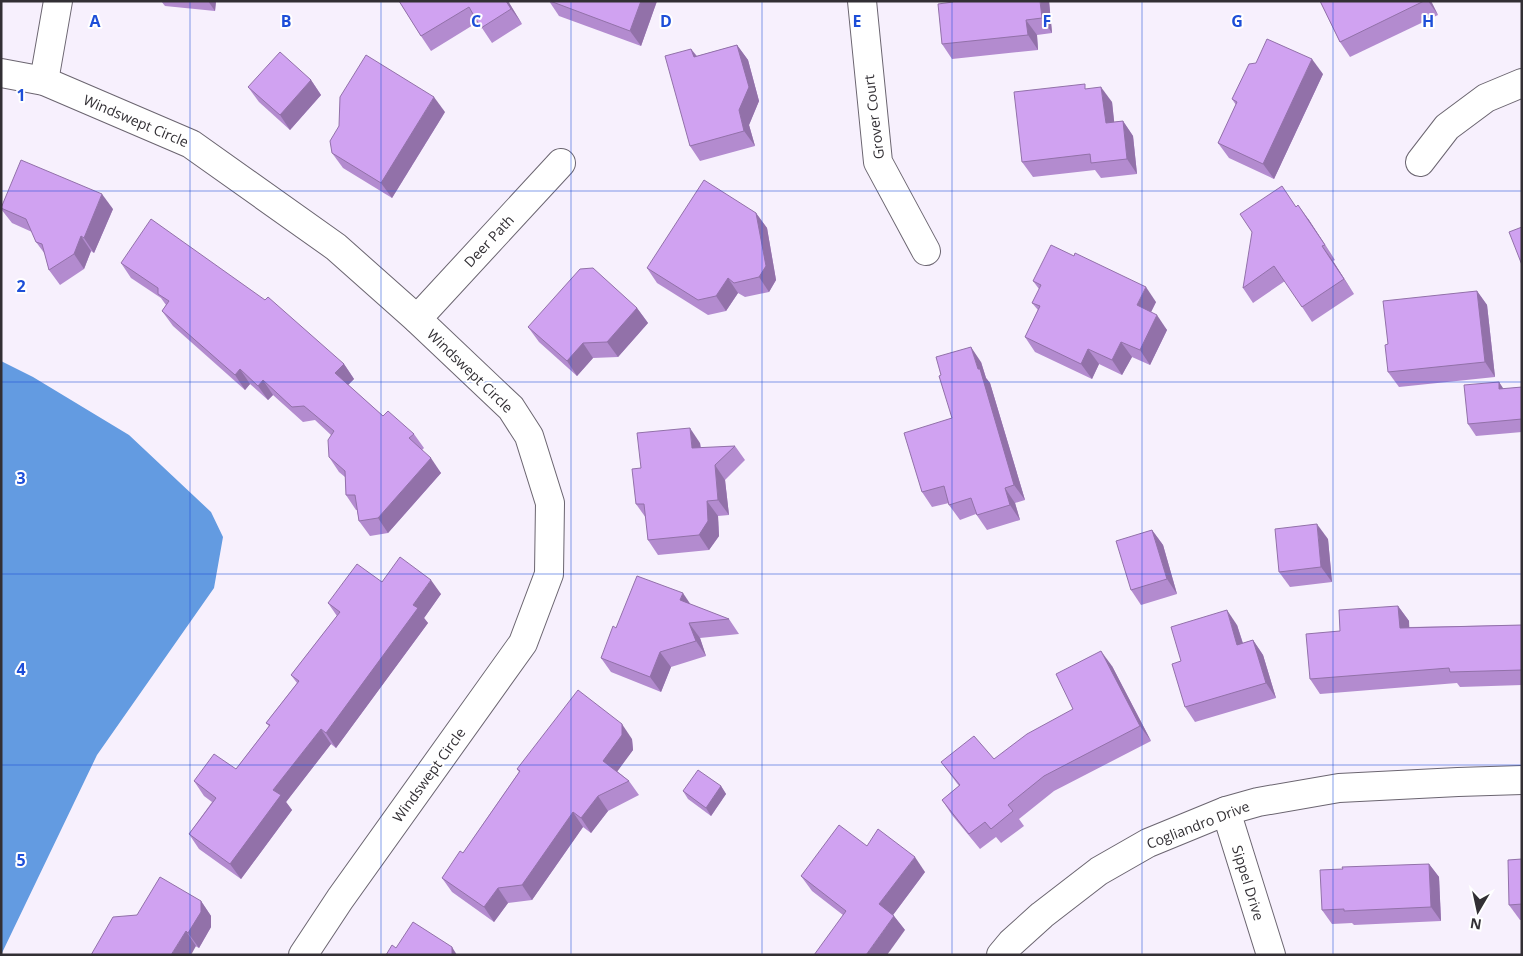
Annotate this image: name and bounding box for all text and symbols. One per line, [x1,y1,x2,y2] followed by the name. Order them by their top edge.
[89,10,101,32] text: A
[281,10,291,32] text: B
[471,10,481,32] text: C
[660,10,672,32] text: D
[853,10,862,32] text: E
[1043,10,1051,32] text: F
[1231,10,1243,32] text: G
[1422,10,1434,32] text: H
[859,74,888,160] street label: Grover Court
[16,84,26,106] text: 1
[81,90,192,151] street label: Windswept Circle
[460,210,518,271] street label: Deer Path
[16,275,26,297] text: 2
[423,325,517,417] street label: Windswept Circle
[16,467,26,489] text: 3
[16,658,26,680] text: 4
[388,724,469,826] street label: Windswept Circle
[1144,796,1252,853] street label: Cogliandro Drive
[1228,843,1269,923] street label: Sippel Drive
[16,849,26,871] text: 5
[1453,886,1503,936] north arrow
[1469,914,1483,935] text: N

